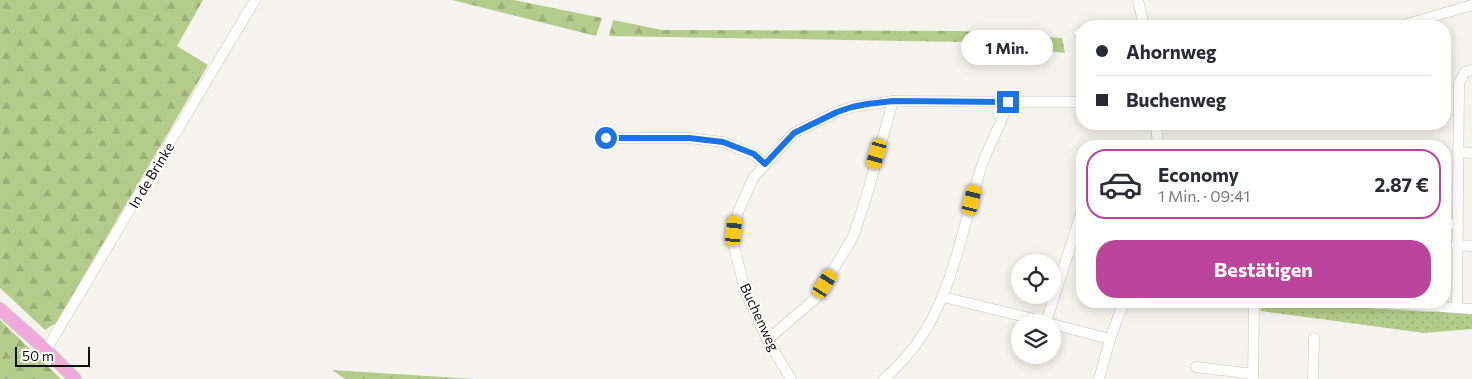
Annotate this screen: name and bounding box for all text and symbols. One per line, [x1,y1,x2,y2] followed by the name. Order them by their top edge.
[962,29,1054,64] callout: 1 Min.
[985,38,1029,57] text: 1 Min.
[1126,40,1216,63] text: Ahornweg
[1126,88,1226,111] text: Buchenweg
[997,91,1019,113] route end
[595,127,617,149] route start
[865,138,888,170] car
[125,139,177,211] street label: In de Brinke
[1098,162,1143,207] icon: car
[1158,163,1239,186] text: Economy
[1374,173,1429,196] text: 2.87 €
[961,184,982,216] car
[1158,186,1250,205] text: 1 Min. · 09:41
[724,215,743,247] car
[1096,240,1431,298] button: Bestätigen
[1011,254,1061,364] map controls
[1011,254,1061,304] button: locate
[810,267,839,301] car
[737,280,783,354] street label: Buchenweg
[1011,314,1061,364] button: layers
[15,344,90,367] scale bar
[22,347,54,364] text: 50 m

